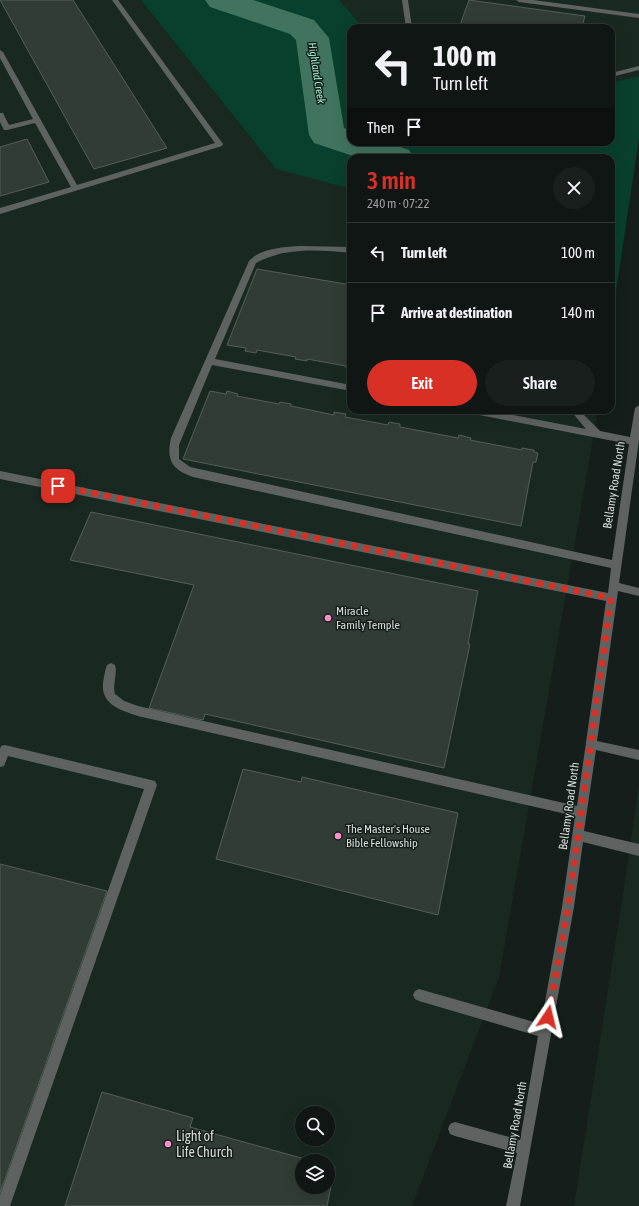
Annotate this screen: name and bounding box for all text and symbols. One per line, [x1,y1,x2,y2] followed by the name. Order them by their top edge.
[367,40,419,92] icon: left
[433,40,496,72] text: 100 m
[306,42,328,105] water label: Highland Creek
[433,73,488,94] text: Turn left
[403,116,425,138] icon: arrive
[367,119,395,136] text: Then
[367,167,416,194] text: 3 min
[553,167,595,209] button: close
[367,196,430,211] text: 240 m · 07:22
[367,242,389,264] icon: left
[401,244,447,261] text: Turn left
[561,244,595,261] text: 100 m
[367,302,389,324] icon: arrive
[401,304,512,321] text: Arrive at destination
[561,304,595,321] text: 140 m
[367,360,477,406] button: Exit
[485,360,595,406] button: Share
[600,440,628,530] street label: Bellamy Road North
[41,469,75,503] pin
[47,475,69,497] icon: arrive
[336,604,400,632] place label: Miracle Family Temple
[323,613,333,623] marker: Miracle Family Temple
[556,761,582,851] street label: Bellamy Road North
[346,822,430,850] place label: The Master's House Bible Fellowship
[333,831,343,841] marker: The Master's House Bible Fellowship
[527,996,569,1038] position arrow
[500,1080,530,1170] street label: Bellamy Road North
[295,1106,335,1194] map controls
[295,1106,335,1146] button: search
[176,1128,233,1160] place label: Light of Life Church
[163,1139,173,1149] marker: Light of Life Church
[295,1154,335,1194] button: layers

